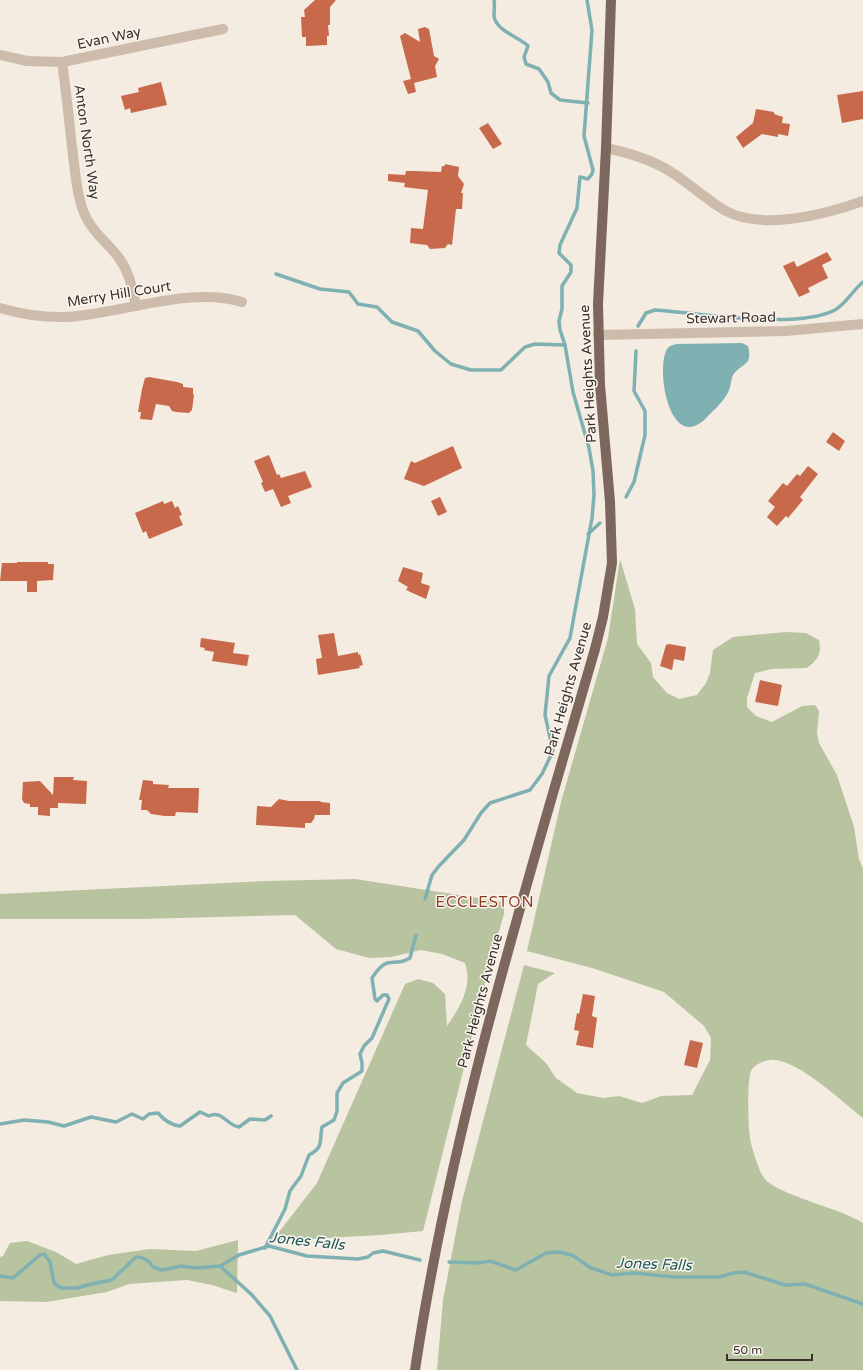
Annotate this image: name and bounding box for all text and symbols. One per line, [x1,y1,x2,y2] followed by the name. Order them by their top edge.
[75,23,143,53] street label: Evan Way
[71,83,104,201] street label: Anton North Way
[66,277,173,311] street label: Merry Hill Court
[576,304,600,444] street label: Park Heights Avenue
[686,309,776,327] street label: Stewart Road
[541,620,595,758] street label: Park Heights Avenue
[436,893,534,911] district label: ECCLESTON
[454,932,506,1070] street label: Park Heights Avenue
[268,1228,347,1254] water label: Jones Falls
[616,1254,694,1274] water label: Jones Falls
[727,1336,812,1362] scale bar
[733,1343,762,1357] text: 50 m

